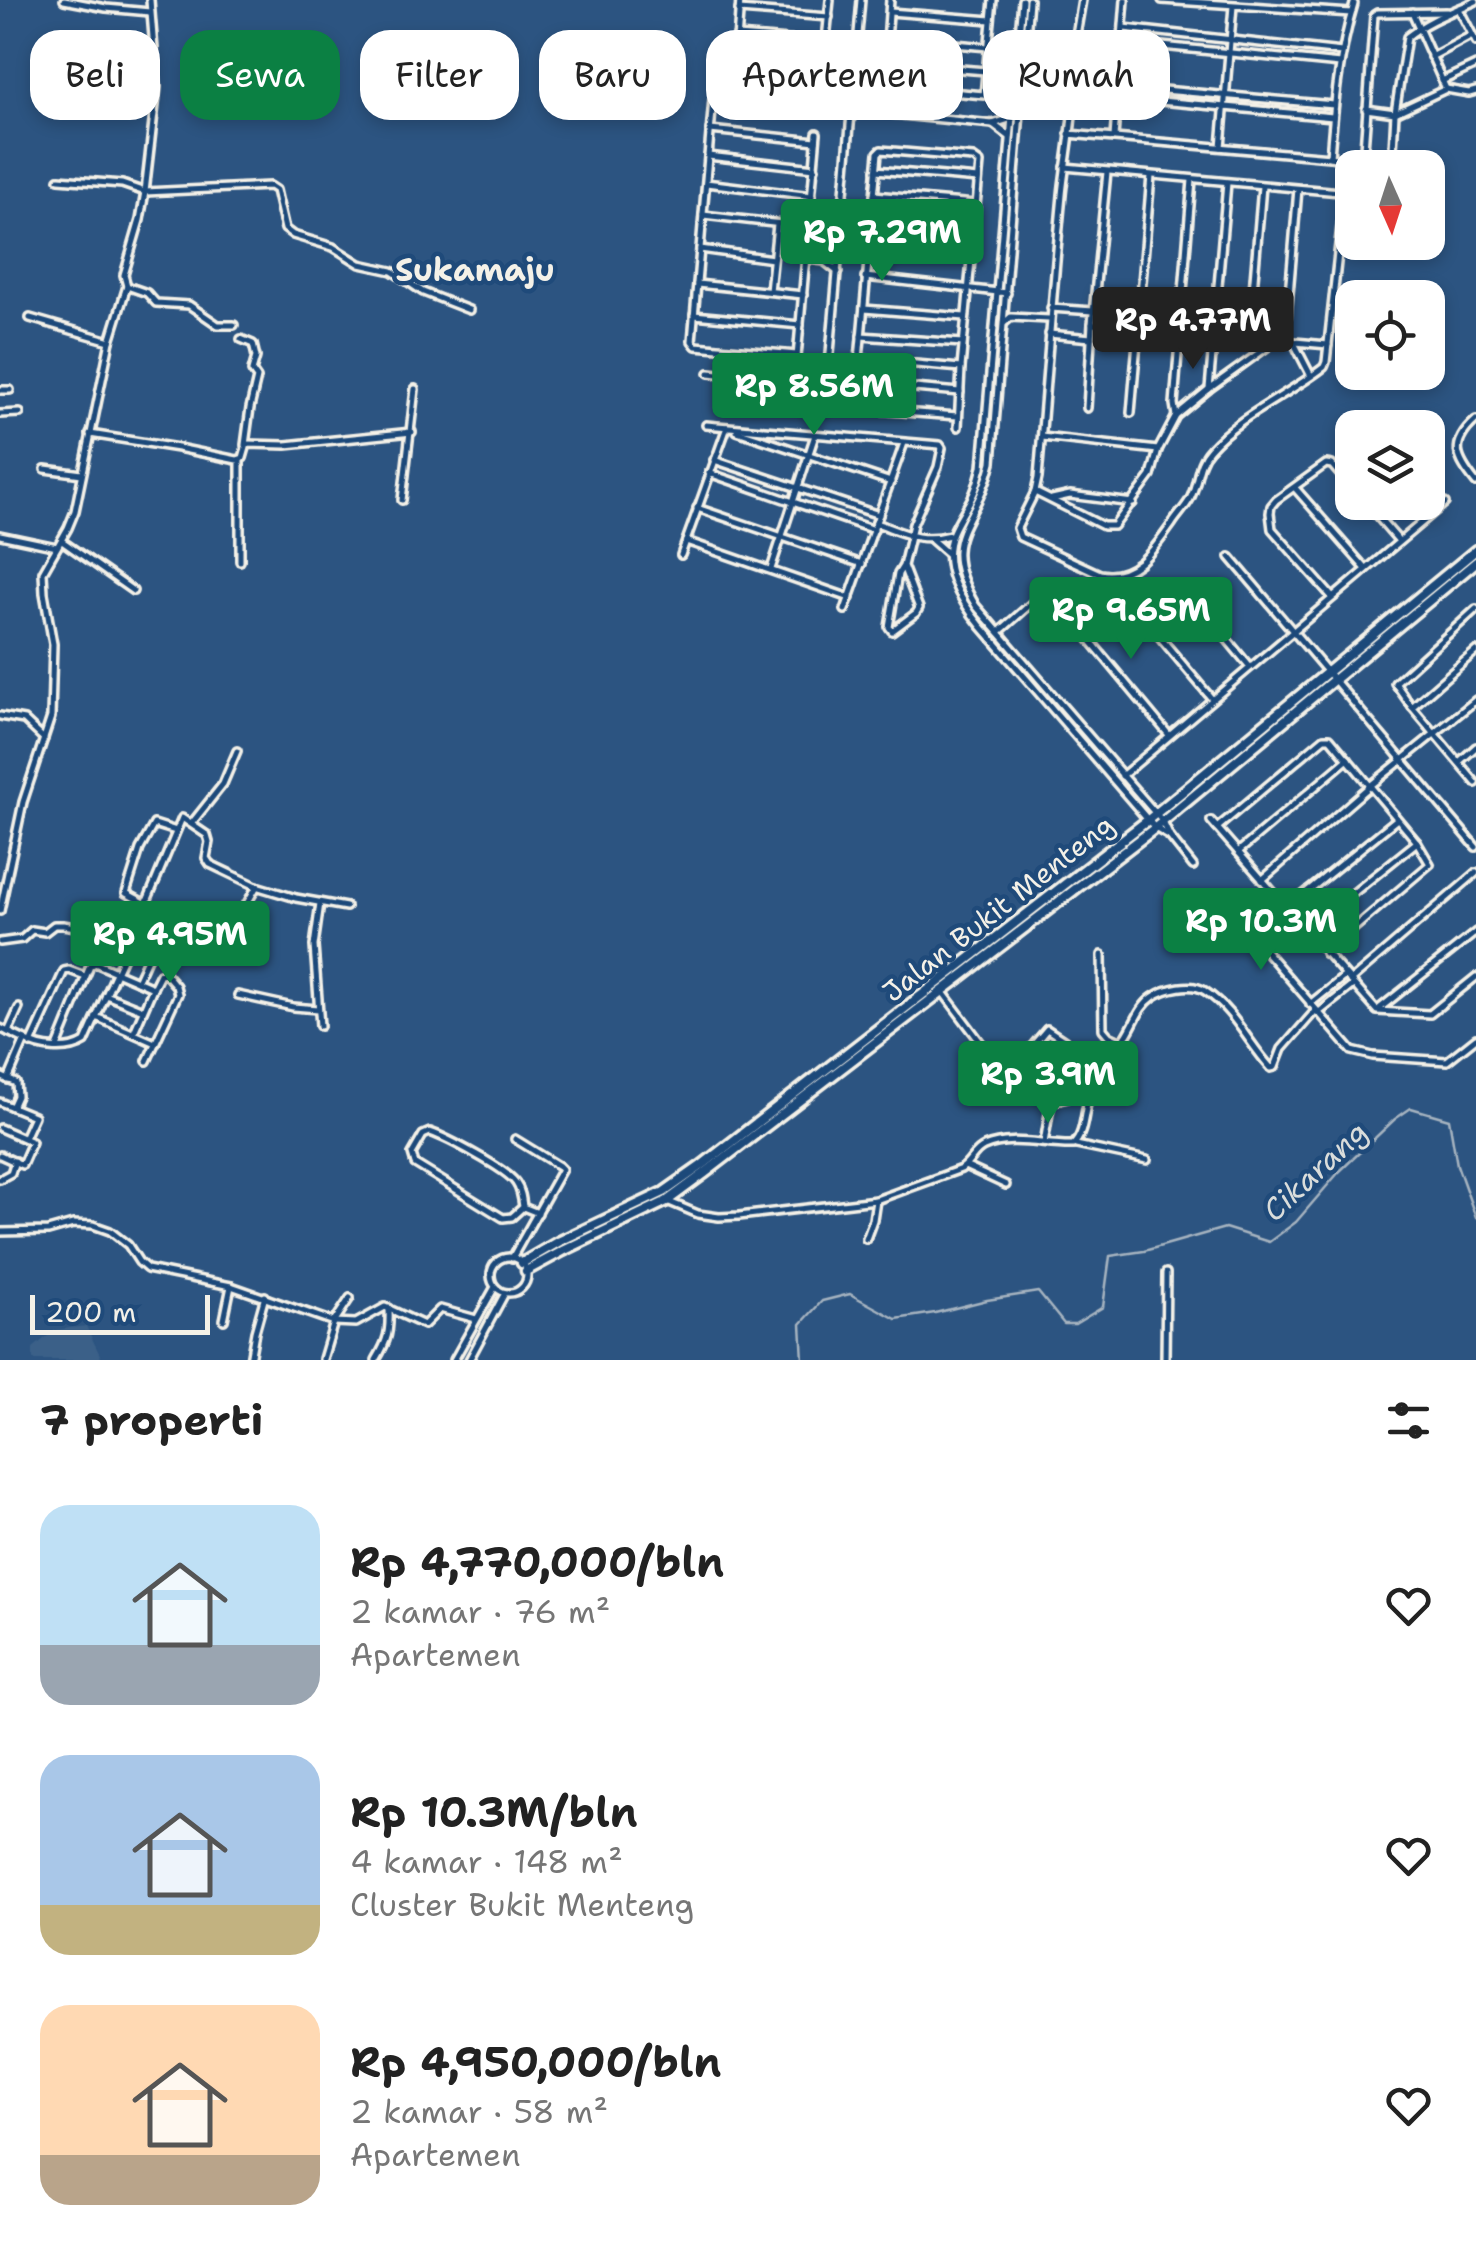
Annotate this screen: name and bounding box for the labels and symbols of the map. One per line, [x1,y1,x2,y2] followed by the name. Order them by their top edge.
[1335,150,1445,260] north arrow
[779,199,985,284] pin: Rp 7.29M
[395,248,555,291] district label: Sukamaju
[1090,287,1296,372] pin: Rp 4.77M
[711,353,917,438] pin: Rp 8.56M
[1028,577,1234,662] pin: Rp 9.65M
[875,806,1121,1010] street label: Jalan Bukit Menteng
[1158,888,1364,973] pin: Rp 10.3M
[67,901,273,986] pin: Rp 4.95M
[956,1041,1140,1126] pin: Rp 3.9M
[1254,1112,1376,1230] water label: Cikarang
[30,1290,210,1334] scale bar

